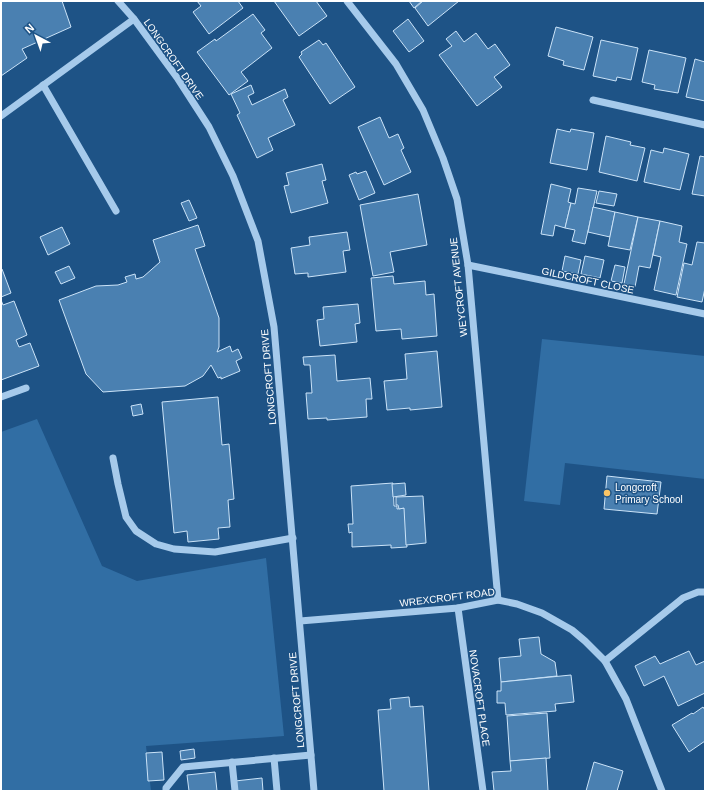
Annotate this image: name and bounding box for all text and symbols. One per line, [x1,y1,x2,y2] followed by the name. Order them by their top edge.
[16,16,56,56] north arrow
[142,17,206,102] street label: LONGCROFT DRIVE
[23,21,36,36] text: N
[448,237,469,337] street label: WEYCROFT AVENUE
[541,265,635,296] street label: GILDCROFT CLOSE
[259,328,278,425] street label: LONGCROFT DRIVE
[615,482,683,505] place label: Longcroft Primary School
[602,488,612,498] marker: Longcroft Primary School
[399,586,495,609] street label: WREXCROFT ROAD
[467,649,492,747] street label: NOVACROFT PLACE
[287,651,306,748] street label: LONGCROFT DRIVE

